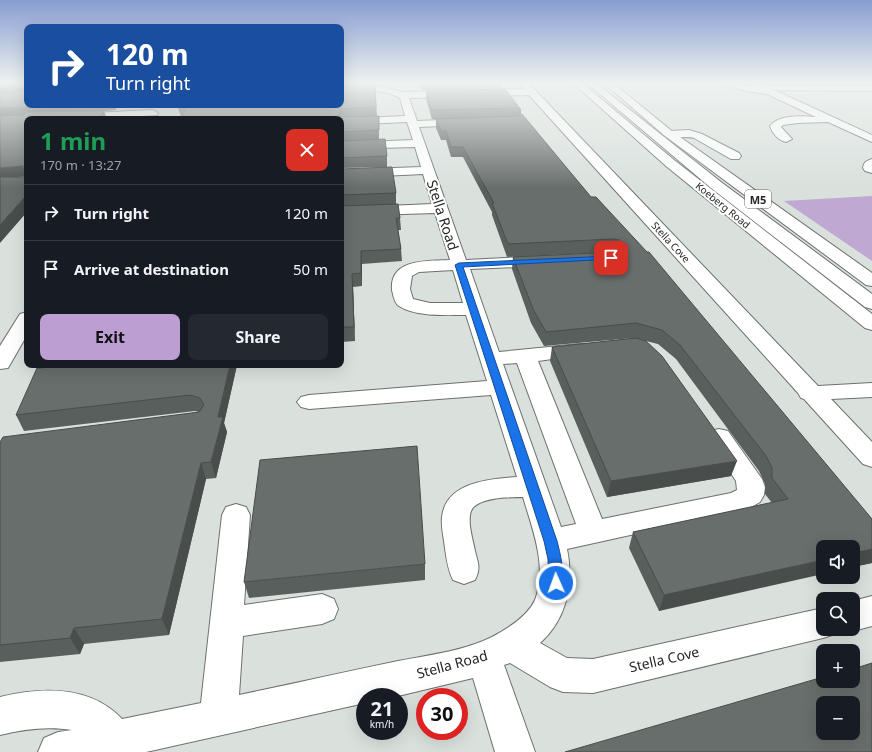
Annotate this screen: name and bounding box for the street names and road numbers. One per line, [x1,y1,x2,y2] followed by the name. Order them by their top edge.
[423,177,463,253] street label: Stella Road
[693,179,753,231] street label: Koeberg Road
[745,190,771,208] road number: M5
[648,219,694,266] street label: Stella Cove
[627,642,701,676] street label: Stella Cove
[414,645,490,683] street label: Stella Road

